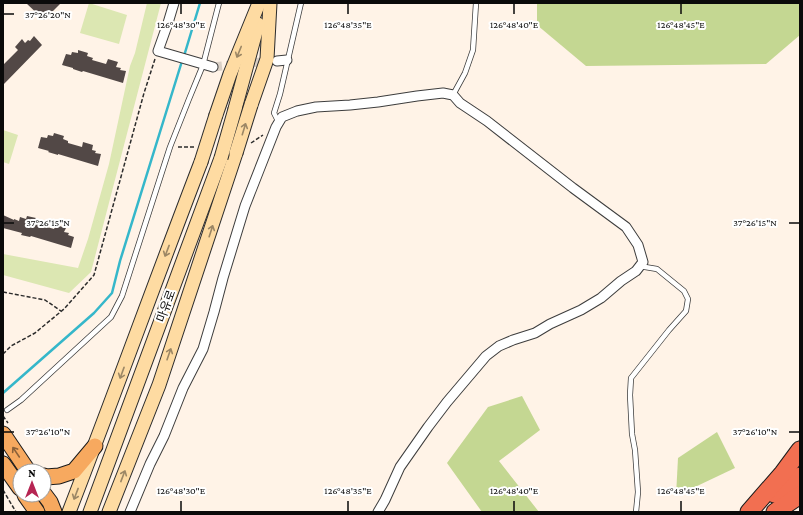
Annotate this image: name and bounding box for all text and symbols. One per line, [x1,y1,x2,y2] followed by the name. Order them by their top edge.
[25,9,71,20] text: 37°26'20"N
[157,19,206,30] text: 126°48'30"E
[324,19,372,30] text: 126°48'35"E
[490,19,539,30] text: 126°48'40"E
[657,19,705,30] text: 126°48'45"E
[234,46,242,58] one-way arrow
[241,123,248,136] one-way arrow
[26,217,70,228] text: 37°26'15"N
[733,217,777,228] text: 37°26'15"N
[207,225,215,237] one-way arrow
[163,244,171,256] one-way arrow
[154,288,178,324] street label: 마유로
[166,348,173,361] one-way arrow
[117,366,125,378] one-way arrow
[26,426,71,437] text: 37°26'10"N
[733,426,778,437] text: 37°26'10"N
[12,447,20,458] one-way arrow
[12,463,52,503] north arrow
[28,467,36,479] text: N
[120,470,128,482] one-way arrow
[157,485,206,496] text: 126°48'30"E
[324,485,372,496] text: 126°48'35"E
[490,485,539,496] text: 126°48'40"E
[657,485,705,496] text: 126°48'45"E
[72,488,79,500] one-way arrow

